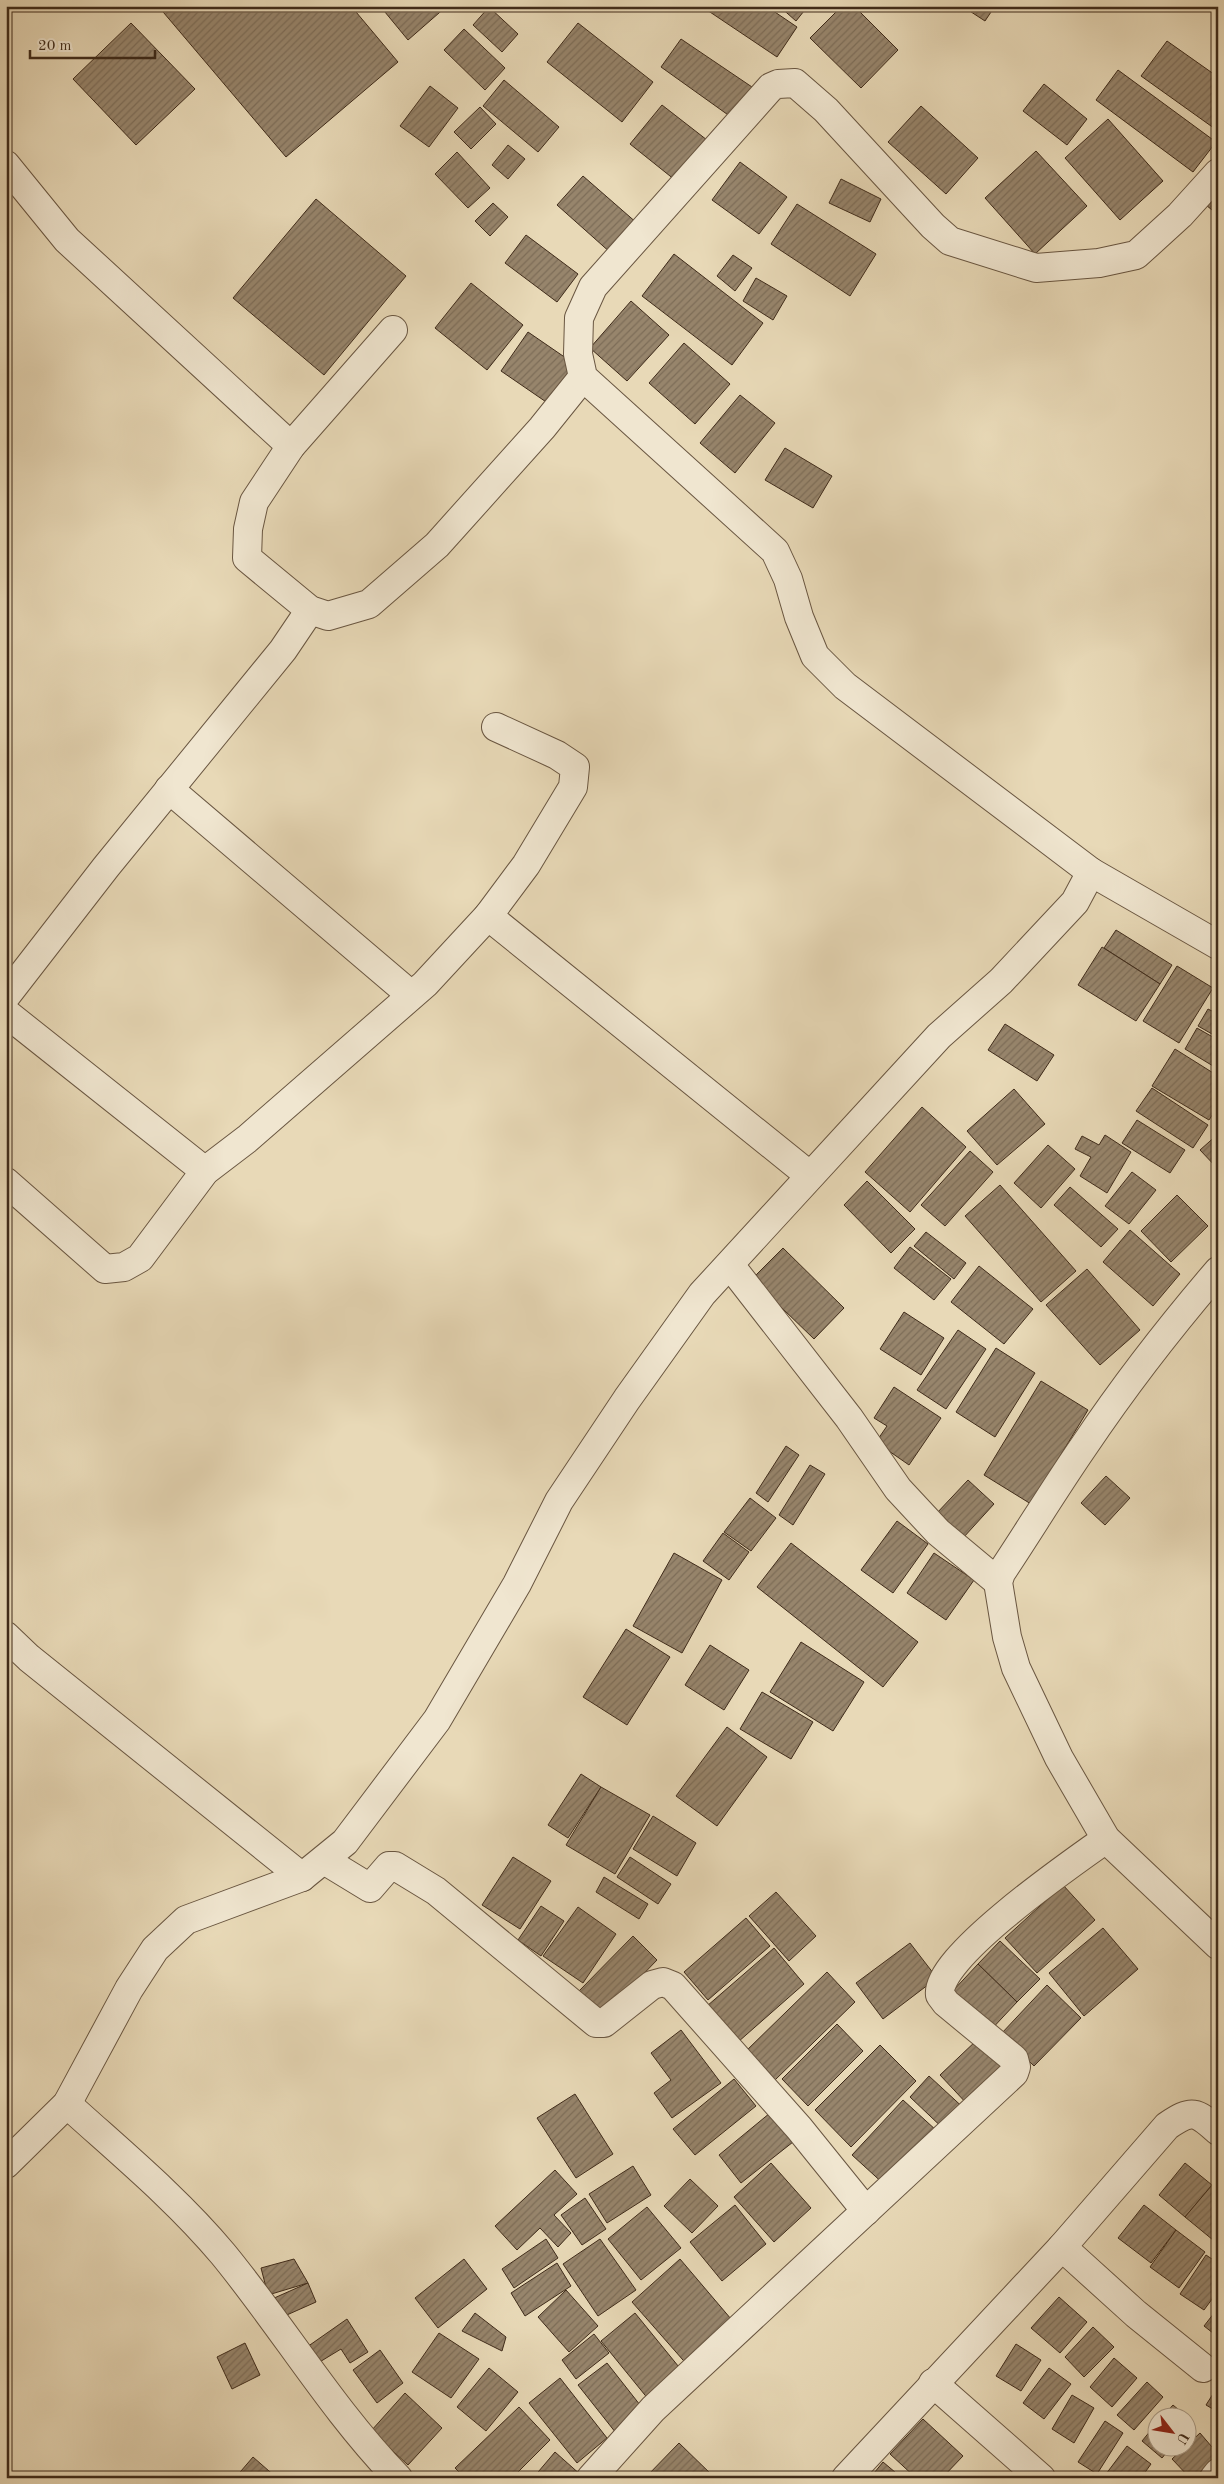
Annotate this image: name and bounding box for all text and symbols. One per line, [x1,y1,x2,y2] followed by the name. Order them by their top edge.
[30,28,155,60] scale bar
[38,39,72,54] text: 20 m
[1146,2406,1196,2456] north arrow
[1173,2430,1191,2447] text: U

